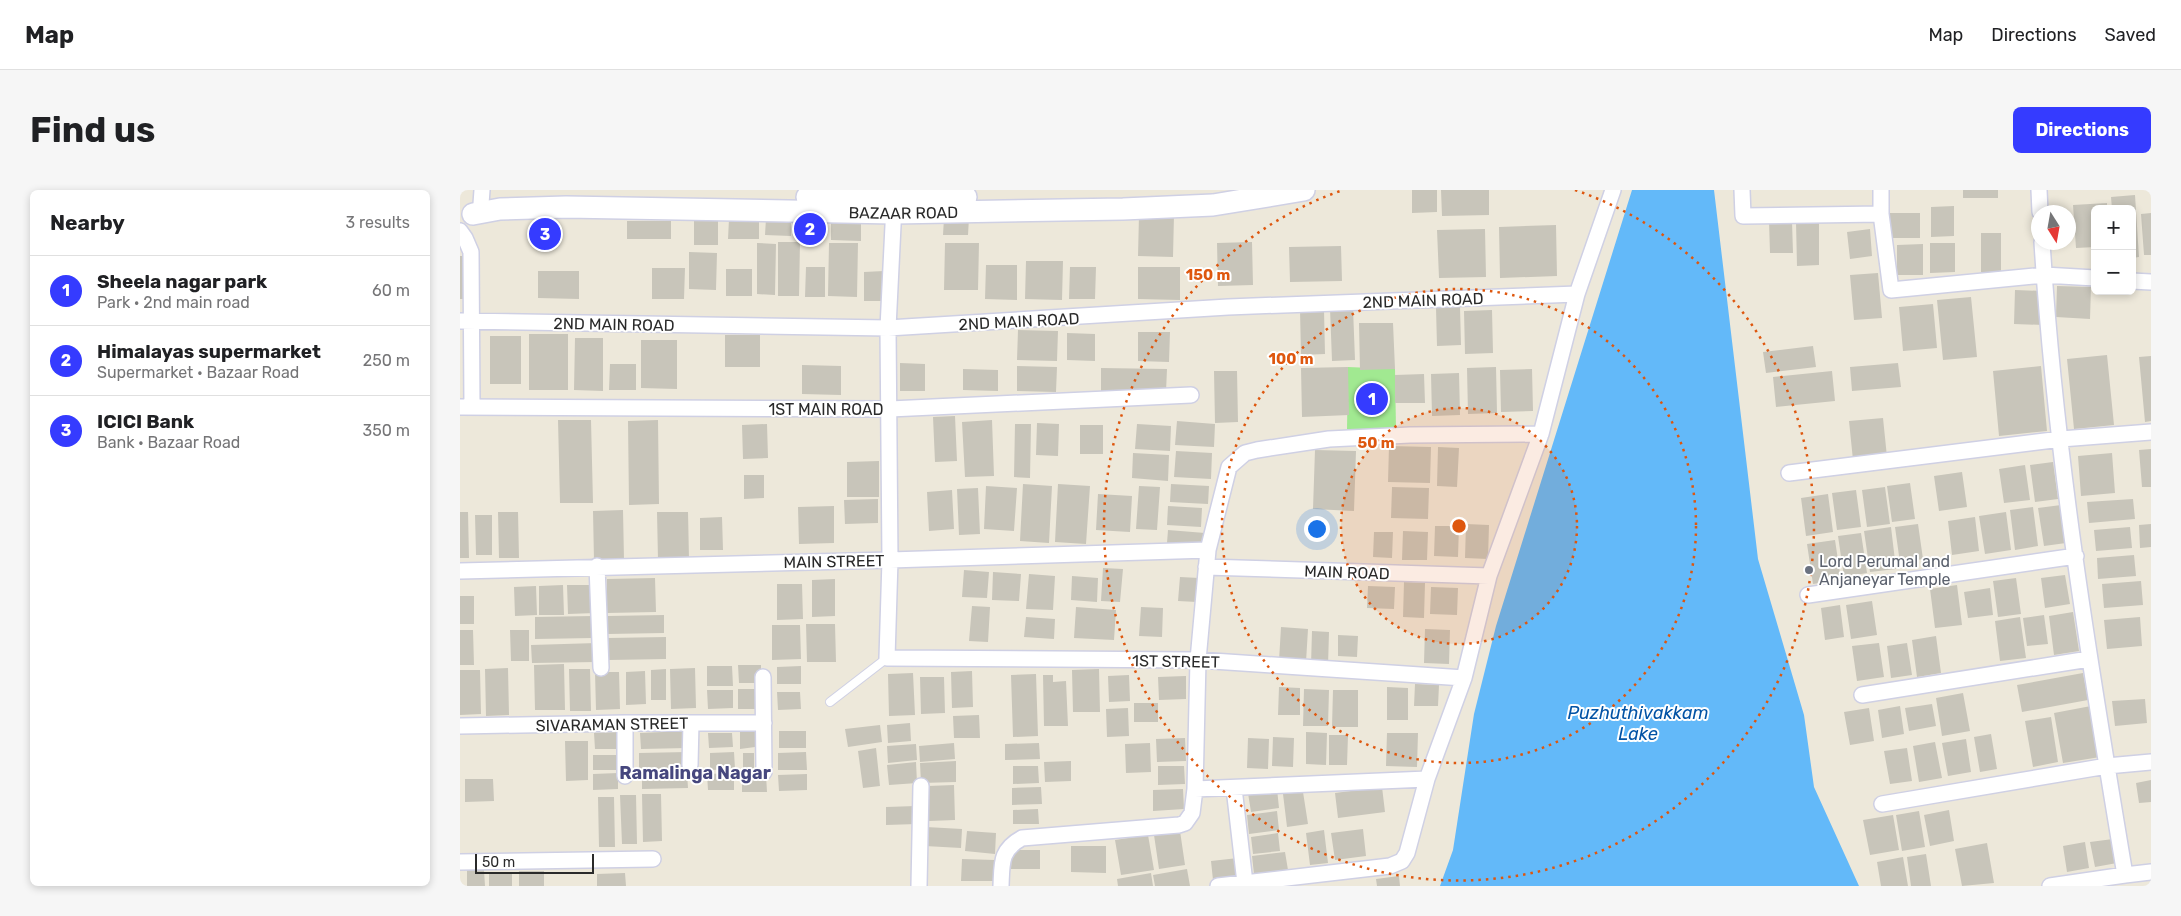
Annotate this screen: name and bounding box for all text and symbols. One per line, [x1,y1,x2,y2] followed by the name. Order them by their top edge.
[25,21,74,49] text: Map
[1928,24,1963,46] text: Map
[1991,24,2077,46] text: Directions
[2105,24,2156,46] text: Saved
[2013,107,2151,153] button: Directions
[30,109,155,151] text: Find us
[848,203,958,223] street label: BAZAAR ROAD
[2031,205,2076,250] north arrow
[2091,205,2136,295] map controls
[2091,205,2136,250] button: +
[50,210,125,235] text: Nearby
[794,210,826,248] pin: 2
[345,213,410,232] text: 3 results
[529,215,561,253] pin: 3
[2091,250,2136,295] button: −
[1186,266,1230,284] text: 150 m
[97,270,267,293] text: Sheela nagar park
[62,281,70,300] text: 1
[372,281,410,300] text: 60 m
[1362,289,1484,312] street label: 2ND MAIN ROAD
[97,293,250,312] text: Park · 2nd main road
[958,309,1080,334] street label: 2ND MAIN ROAD
[553,314,675,335] street label: 2ND MAIN ROAD
[97,340,321,363] text: Himalayas supermarket
[1269,350,1313,368] text: 100 m
[61,351,71,370] text: 2
[363,351,410,370] text: 250 m
[97,363,299,382] text: Supermarket · Bazaar Road
[1356,380,1388,418] pin: 1
[768,400,884,419] street label: 1ST MAIN ROAD
[97,410,194,433] text: ICICI Bank
[61,421,71,440] text: 3
[363,421,410,440] text: 350 m
[97,433,240,452] text: Bank · Bazaar Road
[1358,434,1394,452] text: 50 m
[1304,516,1330,542] your location
[1450,517,1468,535] centre of rings
[783,551,885,572] street label: MAIN STREET
[1819,552,1951,589] place label: Lord Perumal and Anjaneyar Temple
[1304,562,1390,583] street label: MAIN ROAD
[1803,564,1815,576] marker: Lord Perumal and Anjaneyar Temple
[1132,651,1220,672] street label: 1ST STREET
[1567,702,1709,745] water label: Puzhuthivakkam Lake
[536,714,688,735] street label: SIVARAMAN STREET
[619,762,771,784] district label: Ramalinga Nagar
[475,851,594,874] scale bar
[482,854,515,871] text: 50 m

